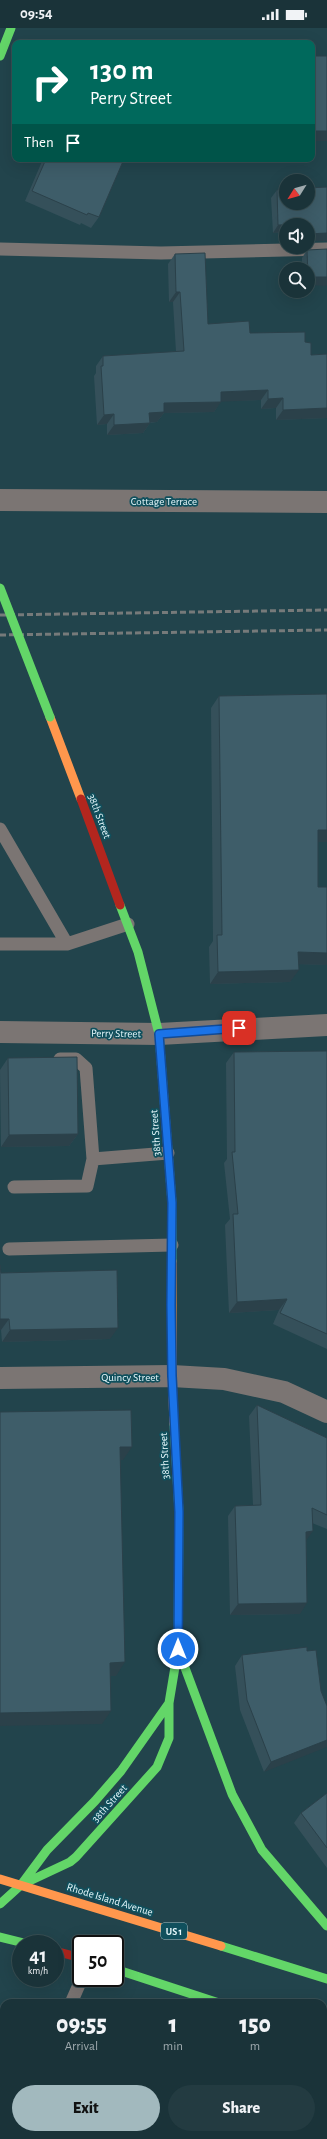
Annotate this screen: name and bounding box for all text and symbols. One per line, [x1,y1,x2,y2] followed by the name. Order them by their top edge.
[20,6,53,21] text: 09:54
[24,56,76,108] icon: right
[90,57,154,85] text: 130 m
[90,90,172,108] text: Perry Street
[62,132,84,154] icon: arrive
[24,135,54,150] text: Then
[279,174,315,210] north arrow
[279,174,315,298] map controls
[279,218,315,254] button: sound
[279,262,315,298] button: search
[131,496,197,507] street label: Cottage Terrace
[86,792,113,840] street label: 38th Street
[222,1011,256,1045] pin
[228,1017,250,1039] icon: arrive
[91,1028,142,1039] street label: Perry Street
[148,1109,163,1157] street label: 38th Street
[101,1372,159,1383] street label: Quincy Street
[158,1432,171,1480] street label: 38th Street
[157,1628,199,1670] position arrow
[90,1782,129,1824] street label: 38th Street
[65,1881,154,1918] street label: Rhode Island Avenue
[161,1923,187,1939] road number: US 1
[72,1935,124,1987] speed limit sign: 50
[29,1946,47,1966] text: 41
[28,1966,48,1976] text: km/h
[56,2013,107,2037] text: 09:55
[169,2013,177,2037] text: 1
[239,2013,271,2037] text: 150
[65,2040,98,2053] text: Arrival
[163,2040,183,2053] text: min
[250,2040,260,2053] text: m
[12,2085,160,2131] button: Exit
[168,2085,315,2131] button: Share

